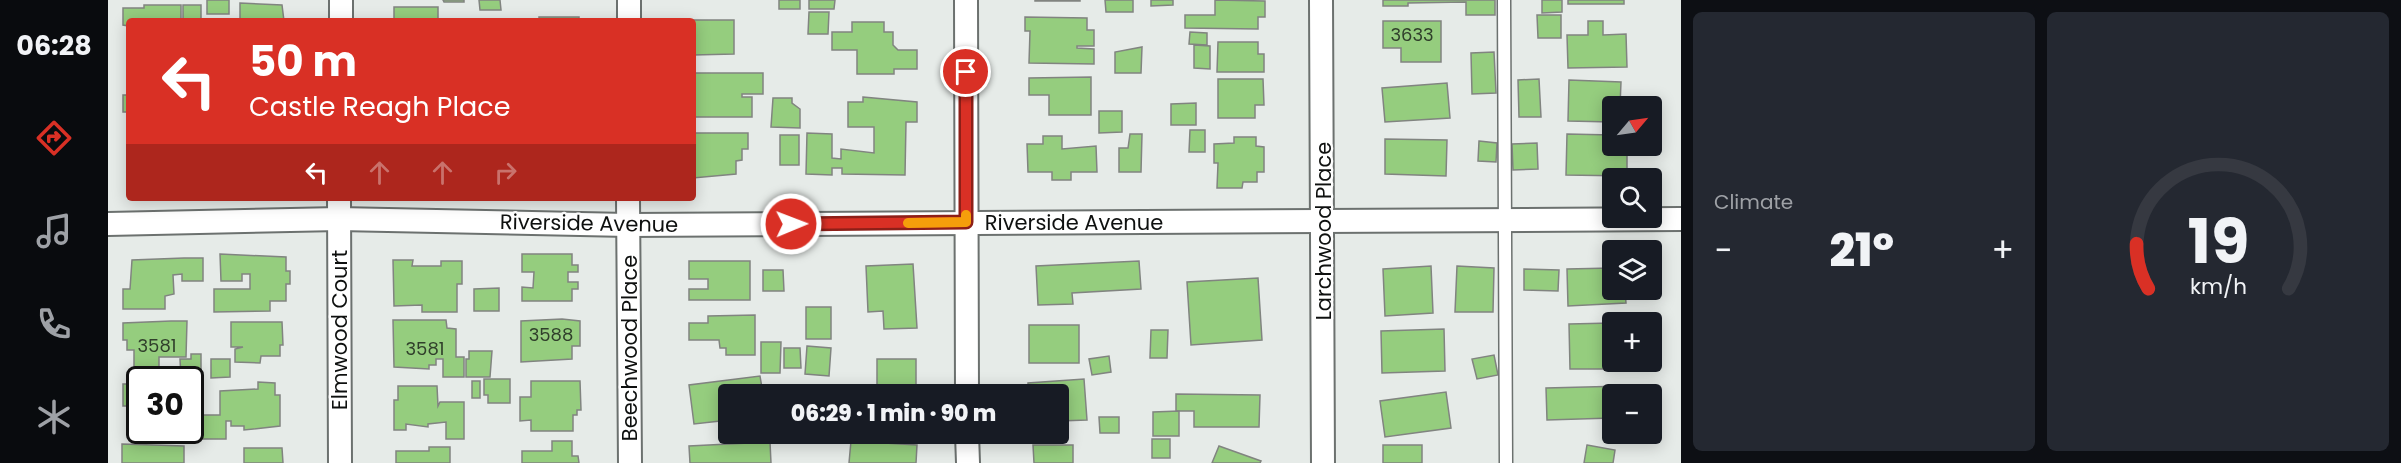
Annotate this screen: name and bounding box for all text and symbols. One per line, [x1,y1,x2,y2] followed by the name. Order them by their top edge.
[1390,22,1434,47] house number: 3633
[16,27,92,64] text: 06:28
[249,32,357,91] text: 50 m
[150,42,228,120] icon: left
[940,46,991,97] pin
[949,55,982,88] icon: arrive
[249,88,510,125] text: Castle Reagh Place
[1602,96,1662,156] north arrow
[1602,96,1662,444] map controls
[33,117,75,159] icon: directions
[1309,142,1338,320] street label: Larchwood Place
[300,156,333,189] icon: left
[363,156,396,189] icon: ahead
[426,156,459,189] icon: ahead
[489,156,522,189] icon: right
[1602,168,1662,228] button: search
[1714,188,1793,216] text: Climate
[759,192,823,256] position arrow
[2187,197,2249,285] text: 19
[500,207,678,239] street label: Riverside Avenue
[985,208,1163,237] street label: Riverside Avenue
[33,210,75,252] icon: music
[1830,219,1894,282] text: 21°
[1714,227,1732,274] text: −
[1991,227,2014,274] text: +
[1602,240,1662,300] button: layers
[325,250,354,410] street label: Elmwood Court
[615,255,644,441] street label: Beechwood Place
[2189,271,2247,302] text: km/h
[33,303,75,345] icon: phone
[1602,312,1662,372] button: +
[529,322,573,347] house number: 3588
[137,333,177,358] house number: 3581
[405,336,445,361] house number: 3581
[126,366,204,444] speed limit sign: 30
[1602,384,1662,444] button: −
[33,396,75,438] icon: climate
[791,398,996,429] text: 06:29 · 1 min · 90 m

